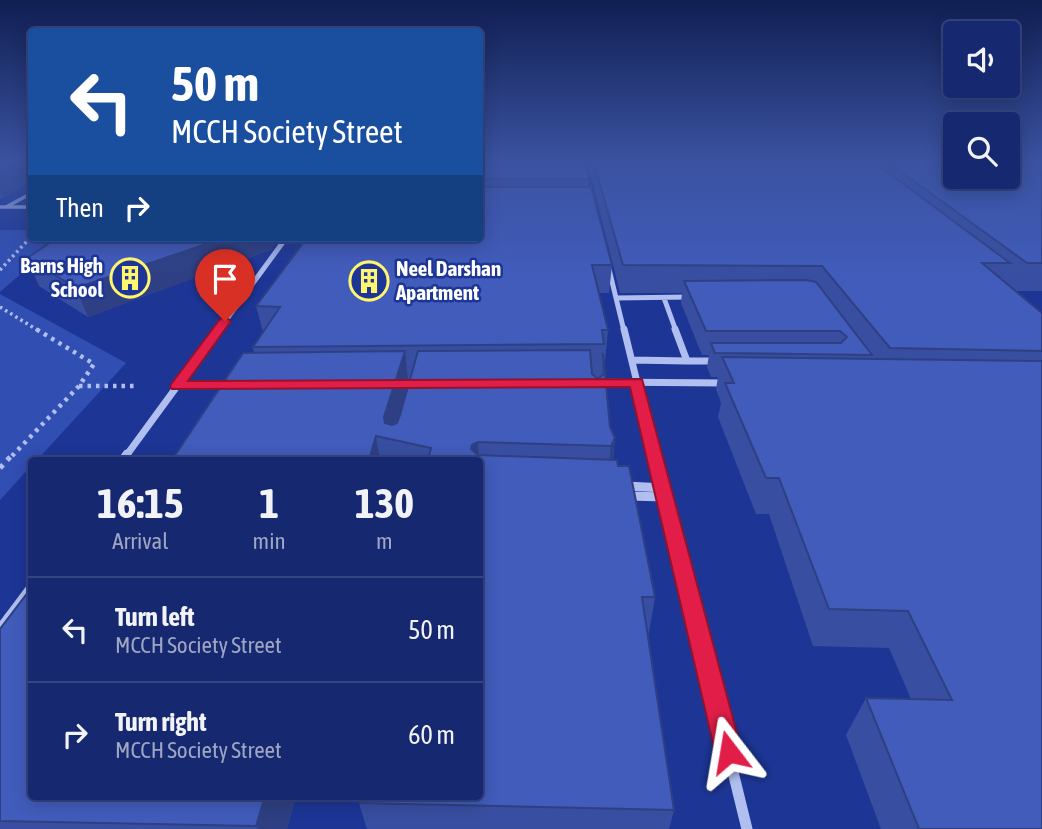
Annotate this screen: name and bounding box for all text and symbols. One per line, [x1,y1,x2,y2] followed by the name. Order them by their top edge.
[943,21,1020,189] map controls
[943,21,1020,98] button: sound
[171,55,259,111] text: 50 m
[56,56,147,147] icon: left
[943,112,1020,189] button: search
[171,113,403,150] text: MCCH Society Street
[118,189,156,227] icon: right
[56,193,104,223] text: Then
[195,249,255,321] pin
[20,253,103,301] place label: Barns High School
[395,256,501,304] place label: Neel Darshan Apartment
[109,257,151,299] building icon: Barns High School
[206,260,244,298] icon: arrive
[348,260,390,302] building icon: Neel Darshan Apartment
[97,479,184,527] text: 16:15
[259,479,279,527] text: 1
[355,479,414,527] text: 130
[112,528,168,554] text: Arrival
[253,528,286,554] text: min
[376,528,393,554] text: m
[115,602,195,632] text: Turn left
[56,611,94,649] icon: left
[408,615,455,645] text: 50 m
[115,632,282,658] text: MCCH Society Street
[115,707,206,737] text: Turn right
[692,715,766,789] position arrow
[56,716,94,754] icon: right
[408,720,455,750] text: 60 m
[115,737,282,763] text: MCCH Society Street

